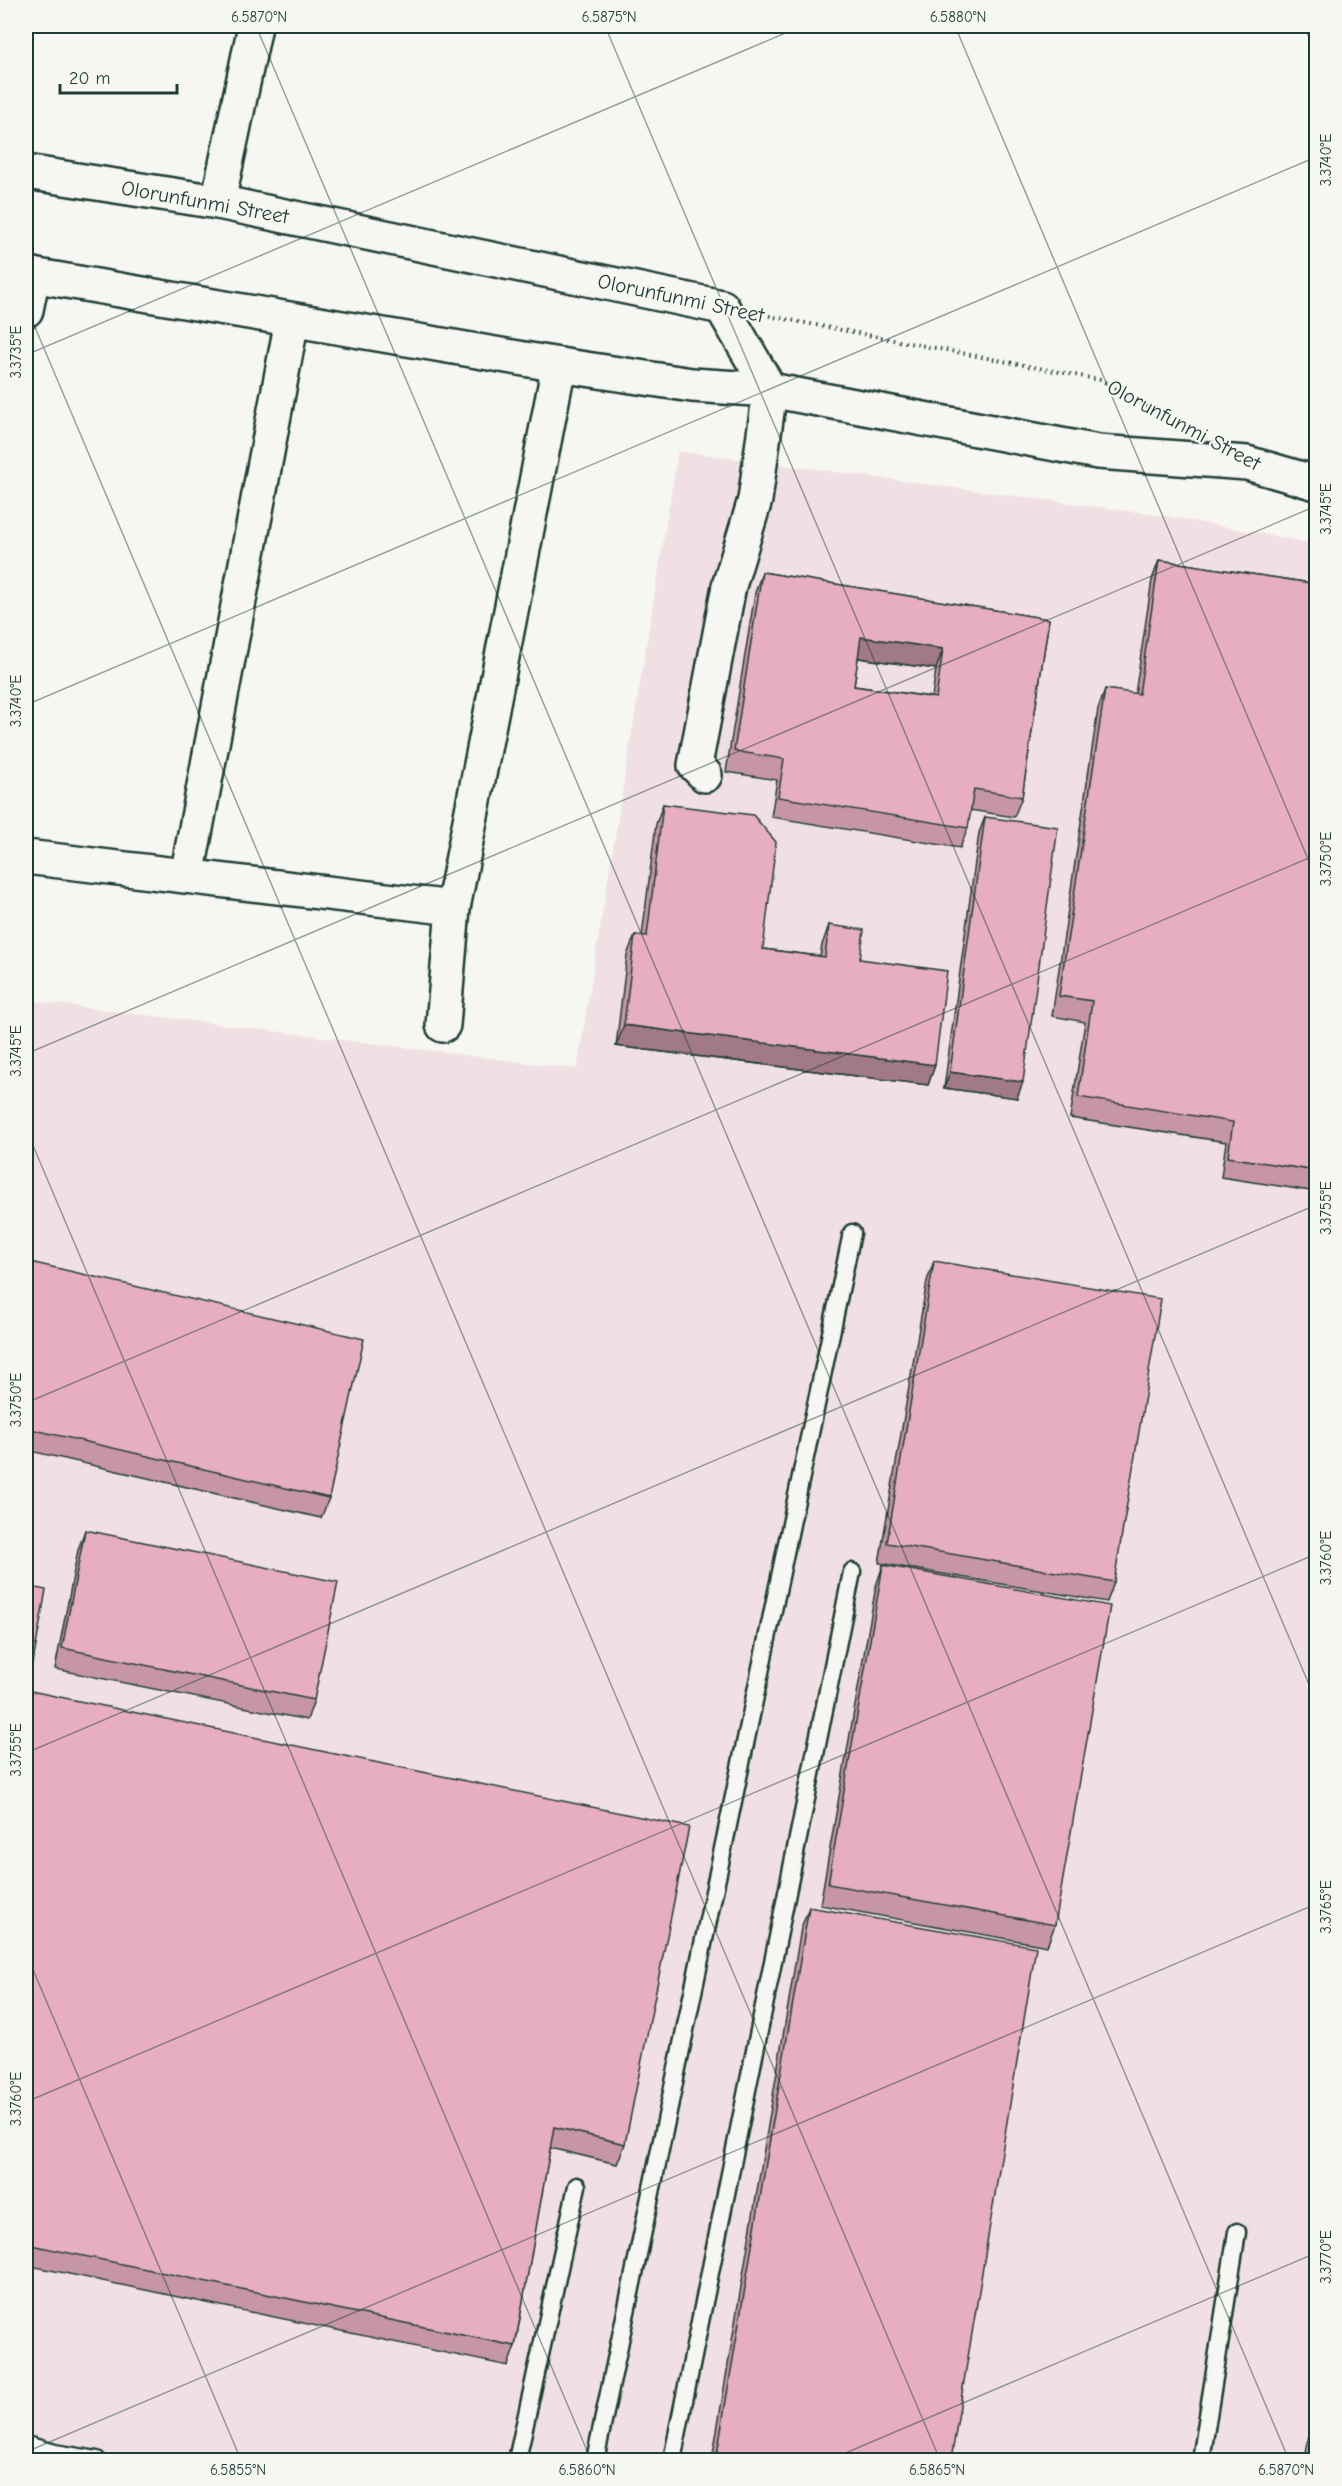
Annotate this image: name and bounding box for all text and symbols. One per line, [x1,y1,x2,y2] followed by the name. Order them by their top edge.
[231,8,287,26] text: 6.5870°N
[581,8,637,26] text: 6.5875°N
[930,8,986,26] text: 6.5880°N
[60,57,177,95] scale bar
[69,68,110,89] text: 20 m
[1317,134,1335,186] text: 3.3740°E
[119,175,292,229] street label: Olorunfunmi Street
[595,269,768,328] street label: Olorunfunmi Street
[7,325,25,379] text: 3.3735°E
[1103,375,1265,476] street label: Olorunfunmi Street
[1317,483,1335,535] text: 3.3745°E
[7,675,25,727] text: 3.3740°E
[1317,832,1335,886] text: 3.3750°E
[7,1025,25,1077] text: 3.3745°E
[1317,1181,1335,1235] text: 3.3755°E
[7,1373,25,1427] text: 3.3750°E
[1317,1531,1335,1585] text: 3.3760°E
[7,1723,25,1777] text: 3.3755°E
[1317,1880,1335,1934] text: 3.3765°E
[7,2072,25,2126] text: 3.3760°E
[1317,2230,1335,2284] text: 3.3770°E
[210,2461,266,2479] text: 6.5855°N
[558,2461,616,2479] text: 6.5860°N
[909,2461,965,2479] text: 6.5865°N
[1258,2461,1314,2479] text: 6.5870°N

